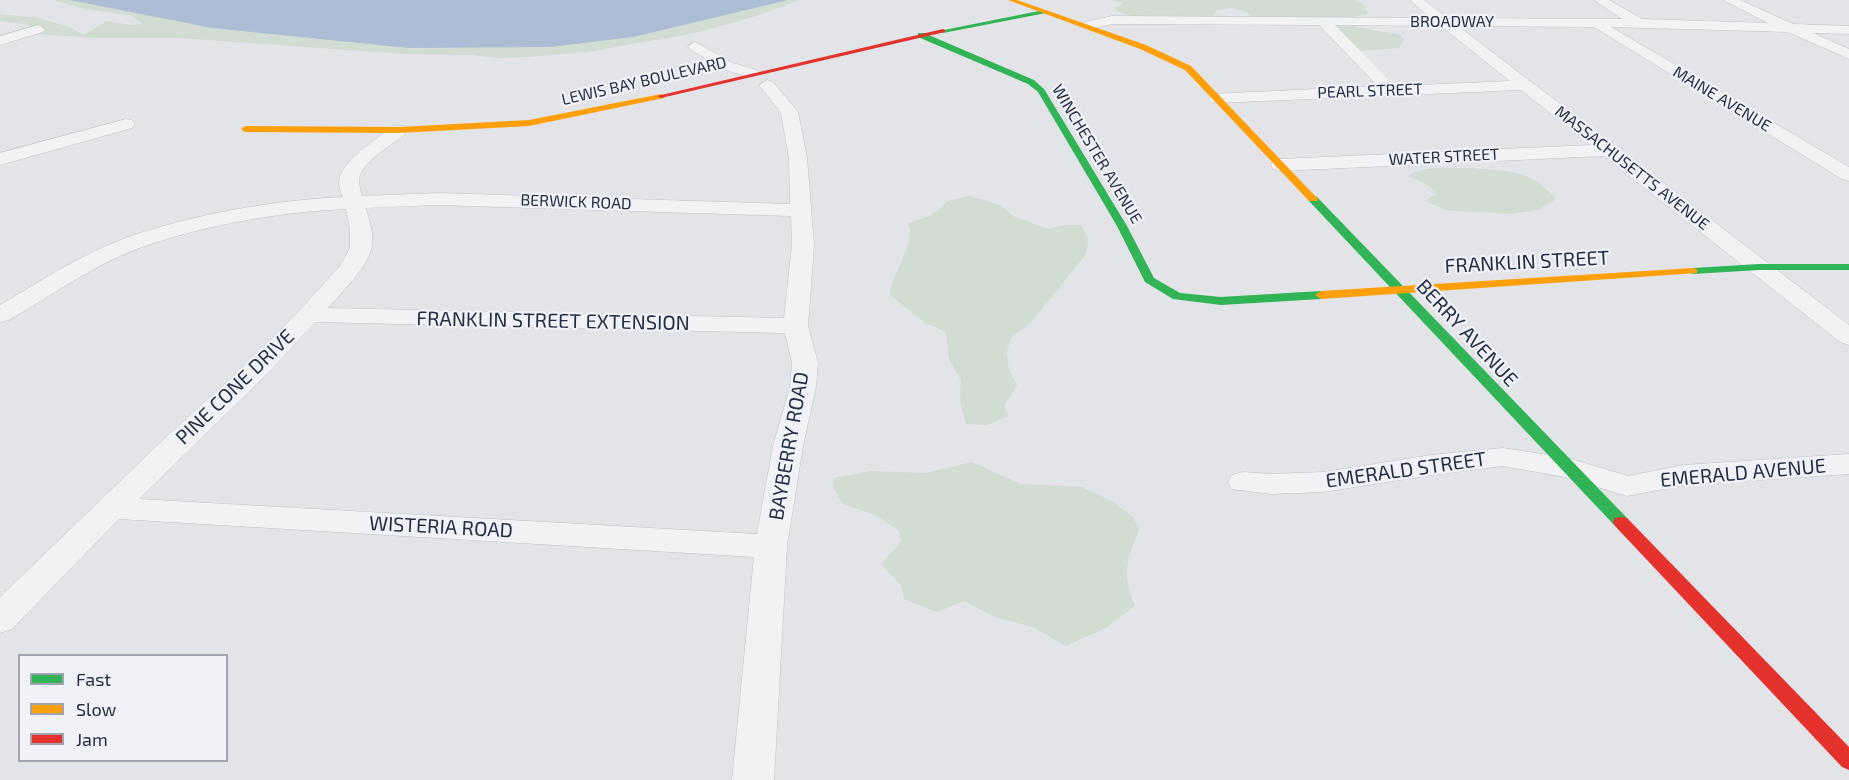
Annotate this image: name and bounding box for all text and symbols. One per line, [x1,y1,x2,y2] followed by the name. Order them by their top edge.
[1410,12,1494,32] street label: BROADWAY
[560,53,728,109] street label: LEWIS BAY BOULEVARD
[1669,62,1775,136] street label: MAINE AVENUE
[1317,80,1423,102] street label: PEARL STREET
[1048,81,1146,227] street label: WINCHESTER AVENUE
[1551,102,1713,234] street label: MASSACHUSETTS AVENUE
[1388,145,1500,169] street label: WATER STREET
[520,190,632,214] street label: BERWICK ROAD
[1444,246,1610,278] street label: FRANKLIN STREET
[1411,274,1523,392] street label: BERRY AVENUE
[416,307,690,335] street label: FRANKLIN STREET EXTENSION
[171,324,299,450] street label: PINE CONE DRIVE
[764,370,814,522] street label: BAYBERRY ROAD
[1324,447,1488,493] street label: EMERALD STREET
[1659,454,1827,492] street label: EMERALD AVENUE
[368,511,514,543] street label: WISTERIA ROAD
[18,654,228,762] legend
[76,668,111,690] text: Fast
[76,698,116,720] text: Slow
[76,728,108,750] text: Jam

